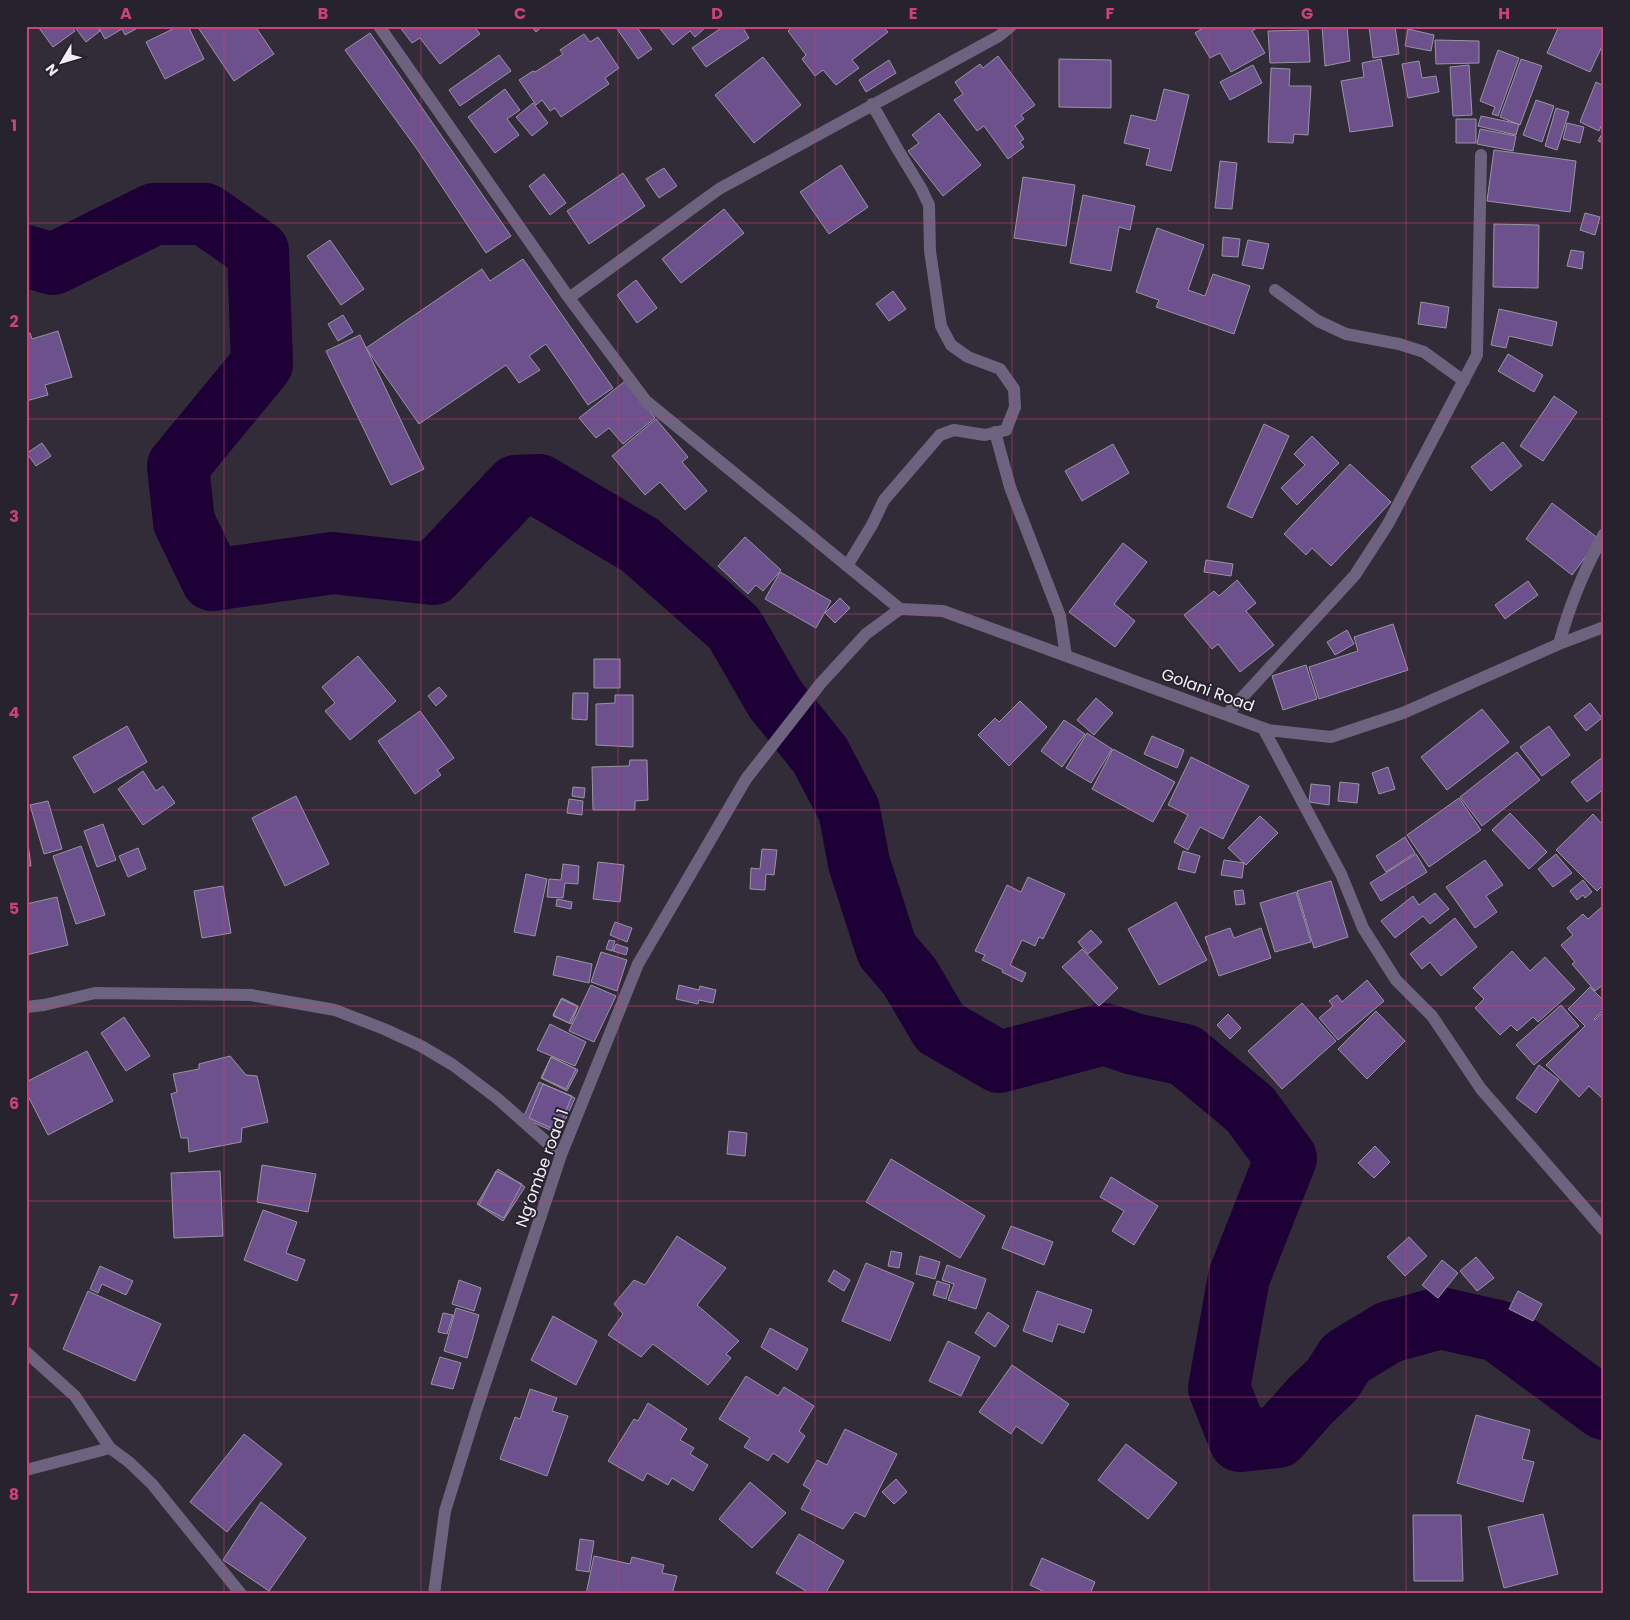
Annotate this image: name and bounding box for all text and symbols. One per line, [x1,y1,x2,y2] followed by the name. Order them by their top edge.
[120,2,132,25] text: A
[318,2,328,25] text: B
[514,2,526,25] text: C
[711,2,723,25] text: D
[909,2,917,25] text: E
[1106,2,1115,25] text: F
[1301,2,1313,25] text: G
[1498,2,1510,25] text: H
[38,38,88,88] north arrow
[41,60,63,80] text: N
[11,114,17,137] text: 1
[9,310,19,333] text: 2
[9,505,19,528] text: 3
[1158,663,1258,717] street label: Golani Road
[9,701,20,724] text: 4
[9,897,19,920] text: 5
[9,1092,19,1115] text: 6
[510,1106,574,1230] street label: Ng’ombe road 1
[10,1288,19,1311] text: 7
[9,1483,19,1506] text: 8

